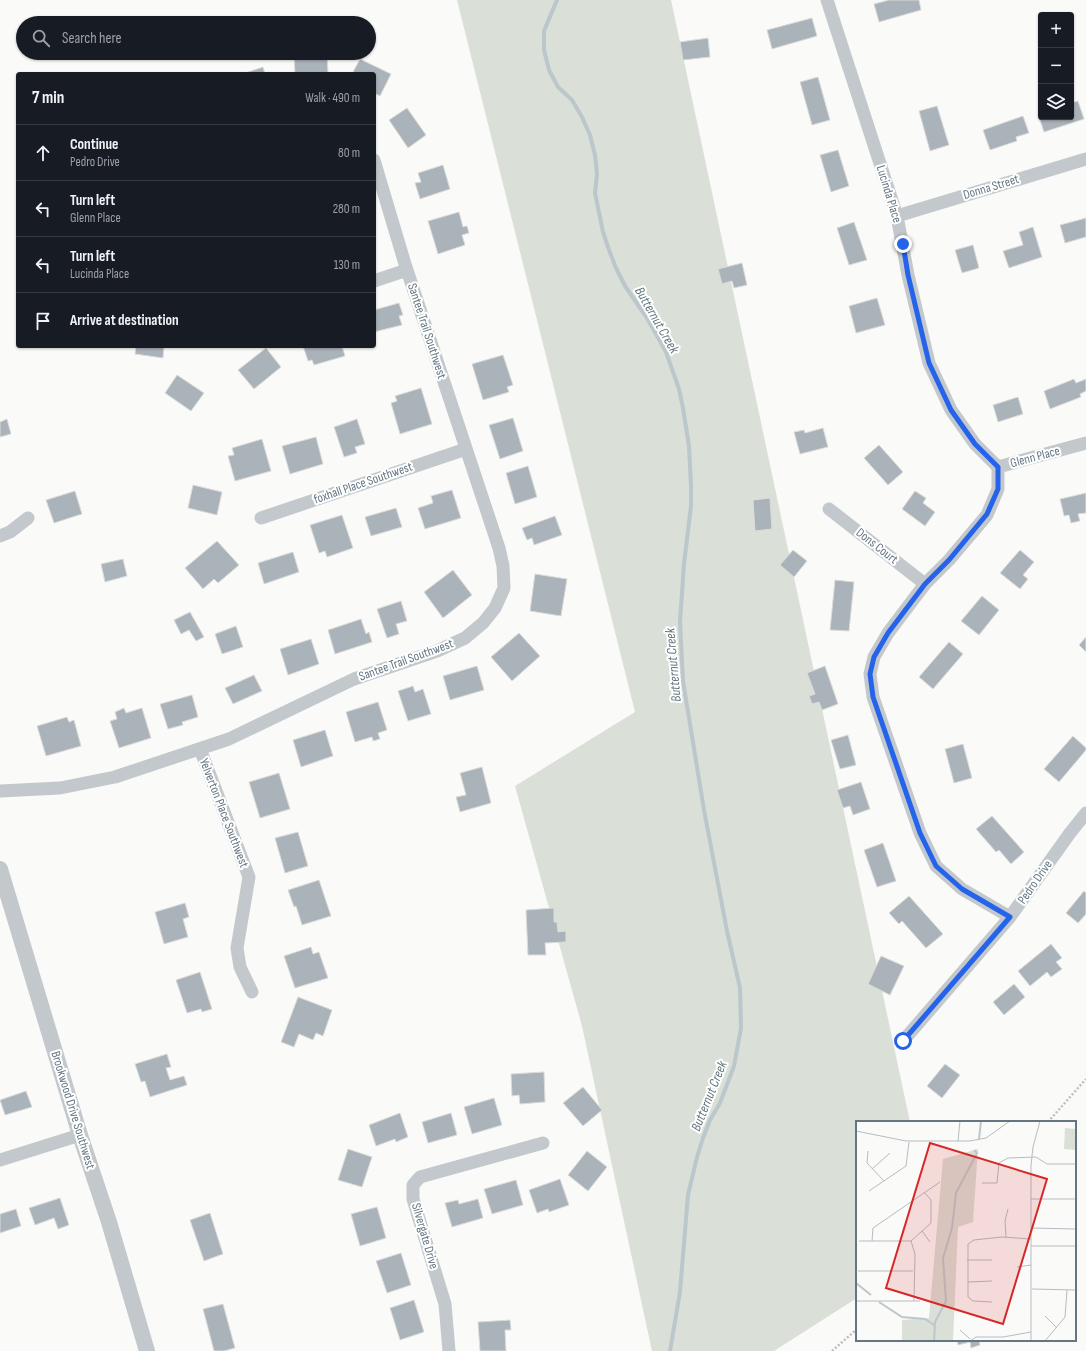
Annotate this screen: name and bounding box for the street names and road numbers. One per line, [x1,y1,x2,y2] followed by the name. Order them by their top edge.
[873,163,905,225] street label: Lucinda Place
[961,171,1021,203] street label: Donna Street
[404,281,450,381] street label: Santee Trail Southwest
[1008,443,1062,471] street label: Glenn Place
[311,459,415,507] street label: foxhall Place Southwest
[853,525,901,567] street label: Dons Court
[357,635,455,685] street label: Santee Trail Southwest
[196,756,252,870] street label: Yelverton Place Southwest
[1014,857,1056,907] street label: Pedro Drive
[47,1049,99,1171] street label: Brookwood Drive Southwest
[408,1201,442,1271] street label: Silvergate Drive

